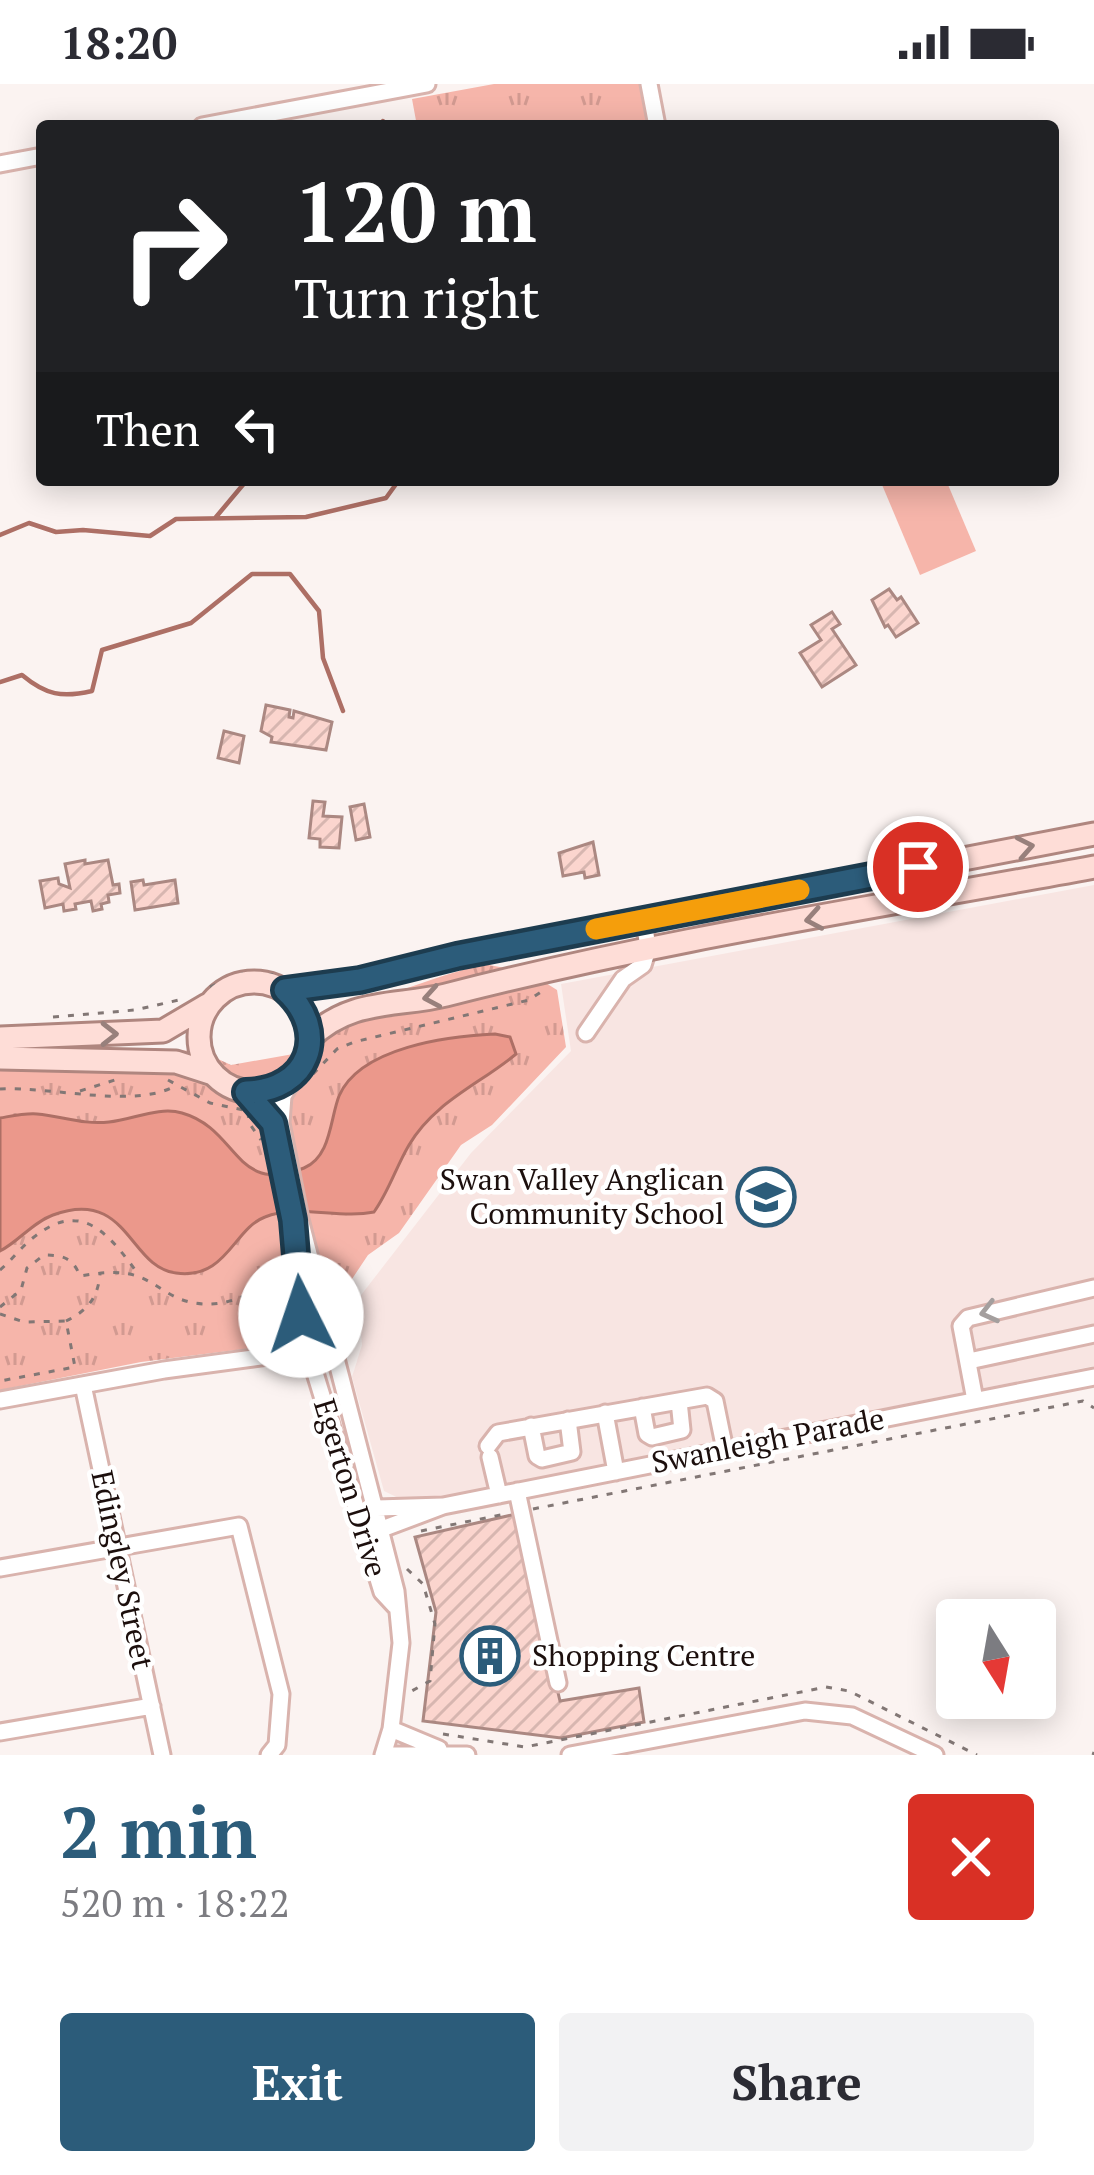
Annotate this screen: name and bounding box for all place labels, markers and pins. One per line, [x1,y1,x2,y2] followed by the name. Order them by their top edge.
[867,816,969,918] pin
[440,1159,724,1233] place label: Swan Valley Anglican Community School
[735,1166,797,1228] school or university icon: Swan Valley Anglican Community School
[459,1625,521,1687] building icon: Shopping Centre
[532,1635,755,1675] place label: Shopping Centre

